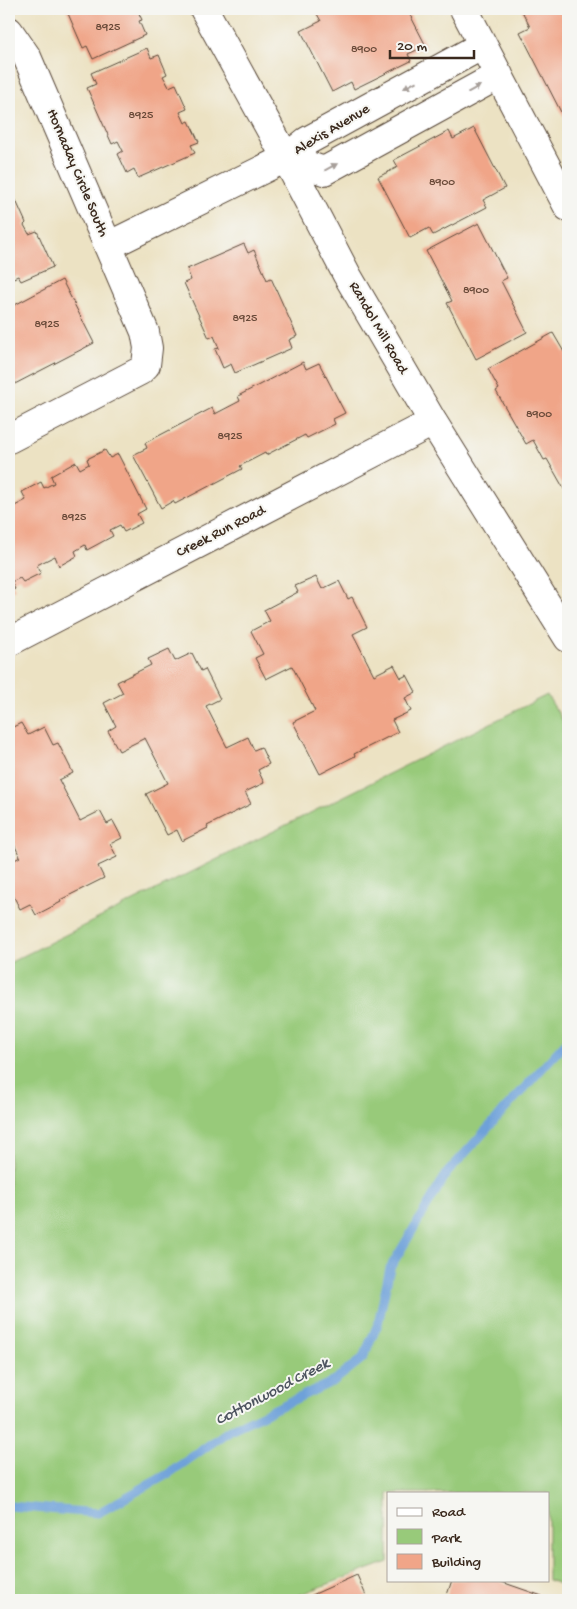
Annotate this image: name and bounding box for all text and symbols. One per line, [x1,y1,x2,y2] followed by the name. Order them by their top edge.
[96,21,120,35] house number: 8925
[390,28,473,60] scale bar
[397,38,427,56] text: 20 m
[351,43,377,57] house number: 8900
[402,81,417,89] one-way arrow
[466,85,481,93] one-way arrow
[291,100,373,160] street label: Alexis Avenue
[42,106,112,240] street label: Hornaday Circle South
[129,109,153,123] house number: 8925
[324,163,338,171] one-way arrow
[429,176,455,190] house number: 8900
[344,279,412,378] street label: Randol Mill Road
[463,284,489,298] house number: 8900
[233,312,257,326] house number: 8925
[35,318,59,332] house number: 8925
[526,408,552,422] house number: 8900
[218,430,242,444] house number: 8925
[173,501,270,562] street label: Creek Run Road
[62,511,86,525] house number: 8925
[213,1354,335,1431] water label: Cottonwood Creek
[387,1492,550,1582] legend
[432,1504,466,1522] text: Road
[431,1530,462,1548] text: Park
[431,1554,481,1572] text: Building

